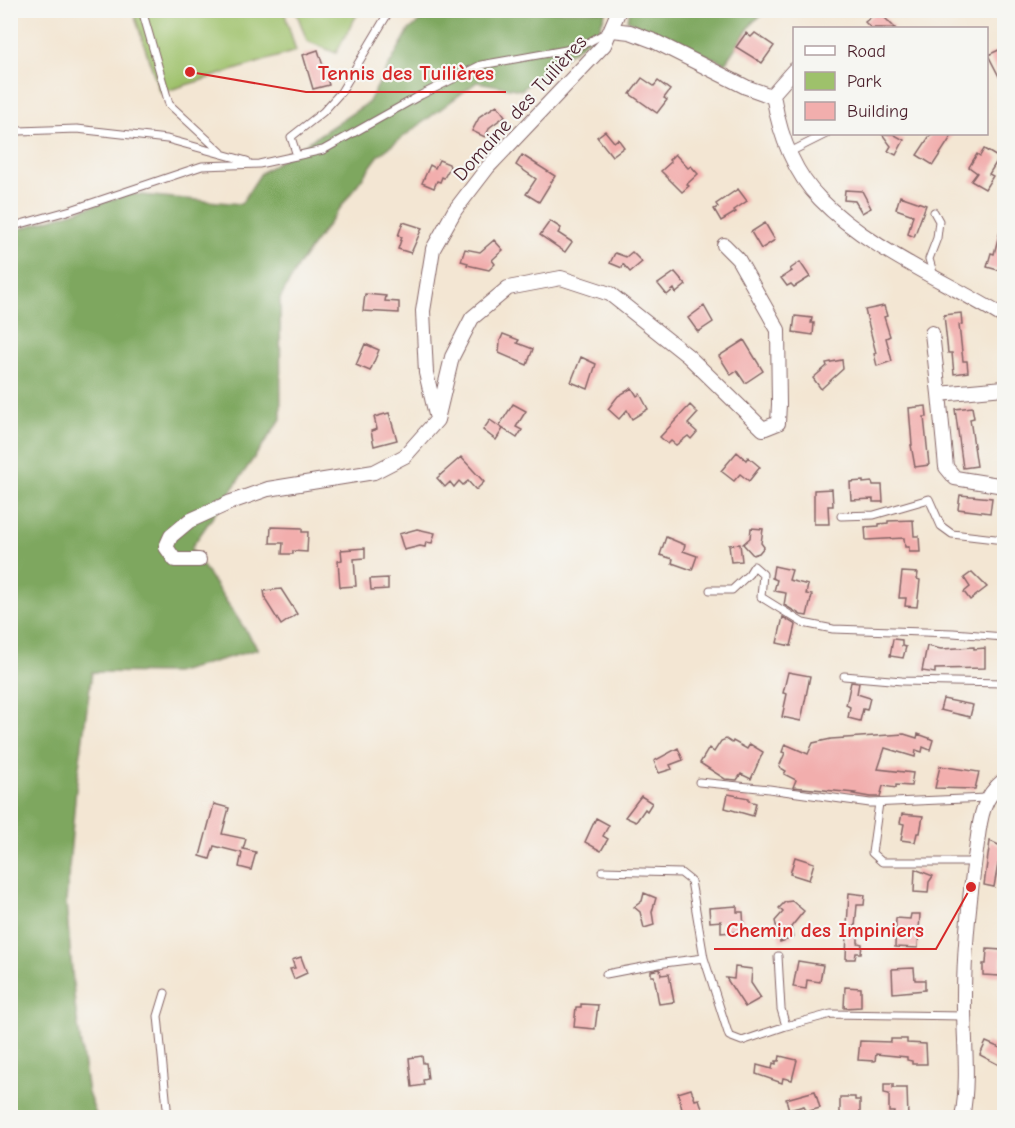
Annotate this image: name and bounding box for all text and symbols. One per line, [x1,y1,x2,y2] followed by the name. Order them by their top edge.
[793,27,988,135] legend
[449,30,591,186] street label: Domaine des Tuilières
[847,41,886,62] text: Road
[306,53,506,92] callout: Tennis des Tuilières
[318,61,494,85] text: Tennis des Tuilières
[847,71,882,92] text: Park
[847,101,909,122] text: Building
[714,910,936,949] callout: Chemin des Impiniers
[726,918,924,942] text: Chemin des Impiniers

